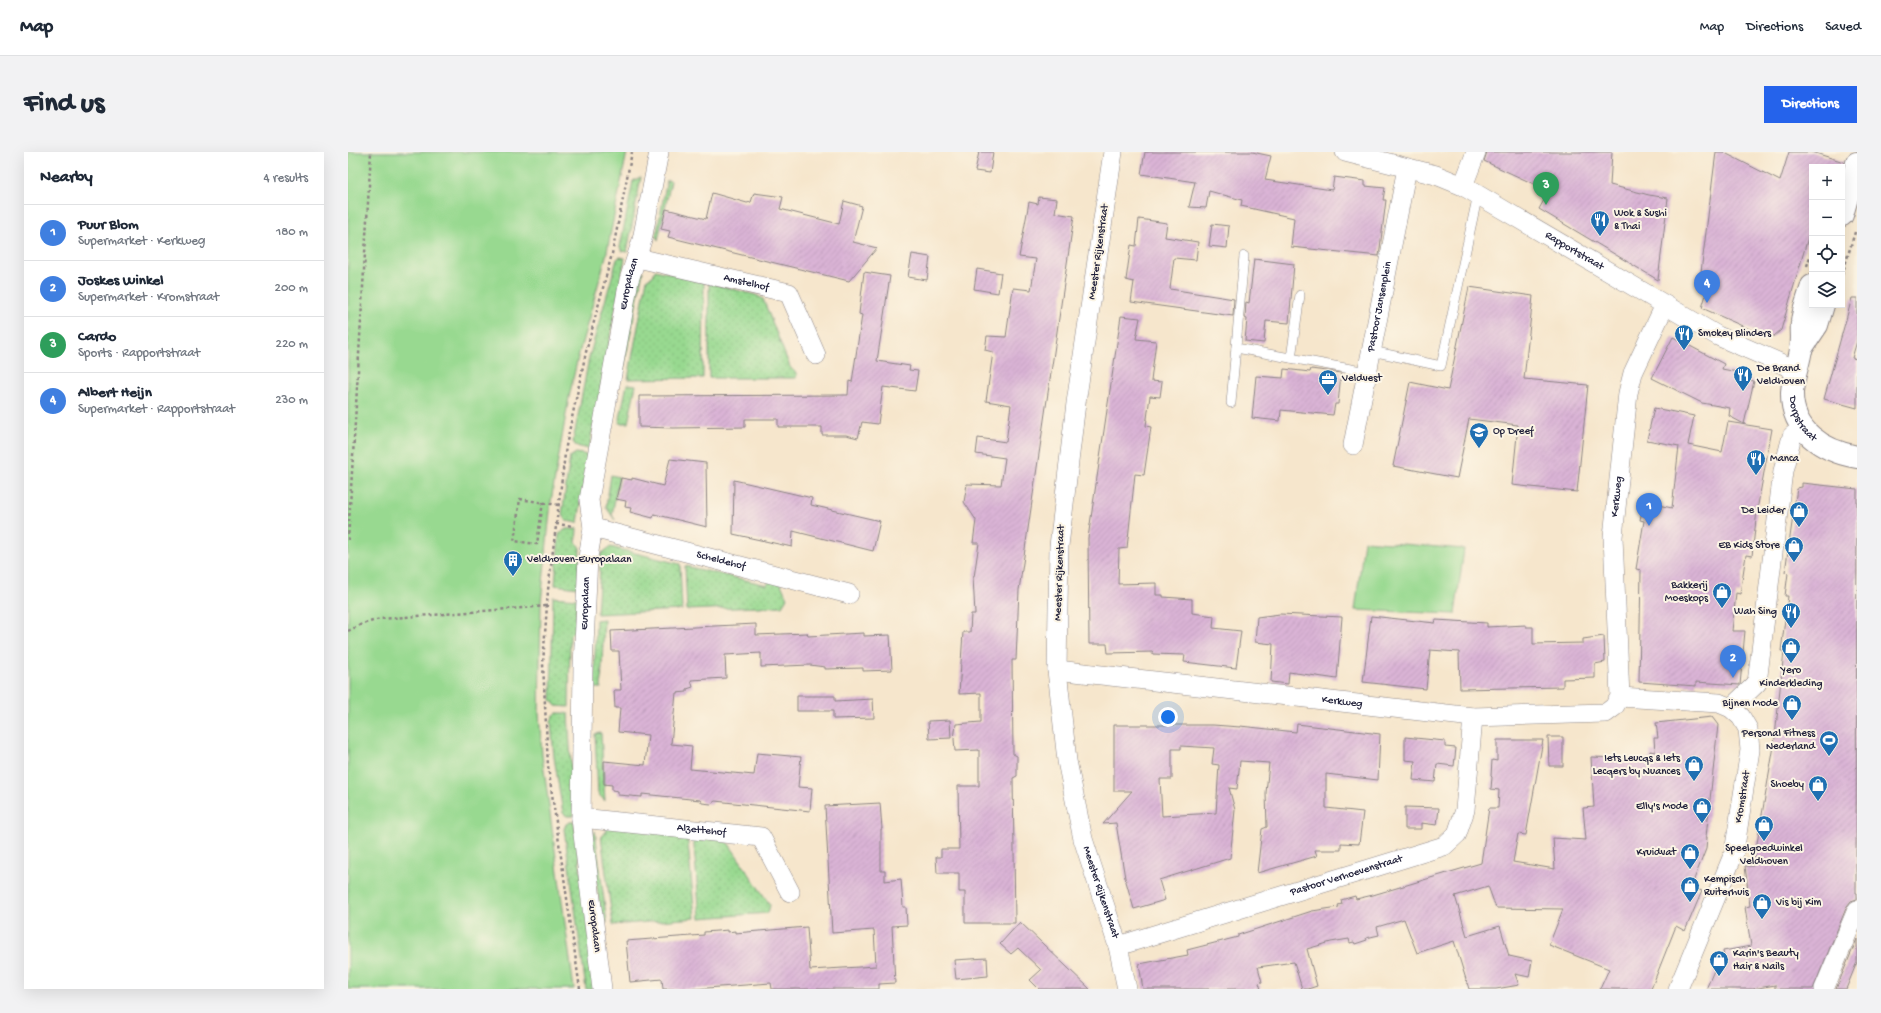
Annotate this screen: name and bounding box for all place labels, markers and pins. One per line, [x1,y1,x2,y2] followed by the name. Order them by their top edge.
[1533,172,1559,205] pin: 3
[1614,208,1667,233] place label: Wok & Sushi & Thai
[1589,209,1611,237] restaurant icon: Wok & Sushi & Thai
[1694,270,1720,303] pin: 4
[1673,323,1695,351] restaurant icon: Smokey Blinders
[1698,328,1772,340] place label: Smokey Blinders
[1756,363,1806,388] place label: De Brand Veldhoven
[1732,364,1754,392] restaurant icon: De Brand Veldhoven
[1317,368,1339,396] office icon: Veldvest
[1341,373,1383,385] place label: Veldvest
[1468,421,1490,449] school or university icon: Op Dreef
[1493,425,1535,438] place label: Op Dreef
[1745,448,1767,476] restaurant icon: Manca
[1770,453,1800,465] place label: Manca
[1636,493,1662,526] pin: 1
[1788,500,1810,528] shop icon: De Leider
[1740,505,1786,517] place label: De Leider
[1783,535,1805,563] shop icon: EB Kids Store
[1719,540,1780,552] place label: EB Kids Store
[502,549,524,577] building icon: Veldhoven-Europalaan
[526,554,632,566] place label: Veldhoven-Europalaan
[1665,580,1709,605] place label: Bakkerij Moeskops
[1711,581,1733,609] shop icon: Bakkerij Moeskops
[1780,601,1802,629] restaurant icon: Wah Sing
[1734,606,1777,618] place label: Wah Sing
[1780,636,1802,664] shop icon: Yero Kinderkleding
[1720,645,1746,678] pin: 2
[1759,665,1823,690] place label: Yero Kinderkleding
[1781,693,1803,721] shop icon: Bijnen Mode
[1722,698,1778,710] place label: Bijnen Mode
[1741,728,1817,753] place label: Personal Fitness Nederland
[1818,729,1840,757] sports icon: Personal Fitness Nederland
[1593,753,1681,778] place label: Iets Leucqs & Iets Lecqers by Nuances
[1683,754,1705,782] shop icon: Iets Leucqs & Iets Lecqers by Nuances
[1807,774,1829,802] shop icon: Shoeby
[1770,779,1805,791] place label: Shoeby
[1691,796,1713,824] shop icon: Elly's Mode
[1636,801,1688,813] place label: Elly's Mode
[1753,814,1775,842] shop icon: Speelgoedwinkel Veldhoven
[1679,842,1701,870] shop icon: Kruidvat
[1725,843,1803,868] place label: Speelgoedwinkel Veldhoven
[1637,847,1677,859] place label: Kruidvat
[1704,874,1750,899] place label: Kempisch Ruiterhuis
[1679,875,1701,903] shop icon: Kempisch Ruiterhuis
[1751,892,1773,920] shop icon: Vis bij Kim
[1775,897,1822,909] place label: Vis bij Kim
[1733,948,1799,973] place label: Karin's Beauty Hair & Nails
[1708,949,1730,977] shop icon: Karin's Beauty Hair & Nails

